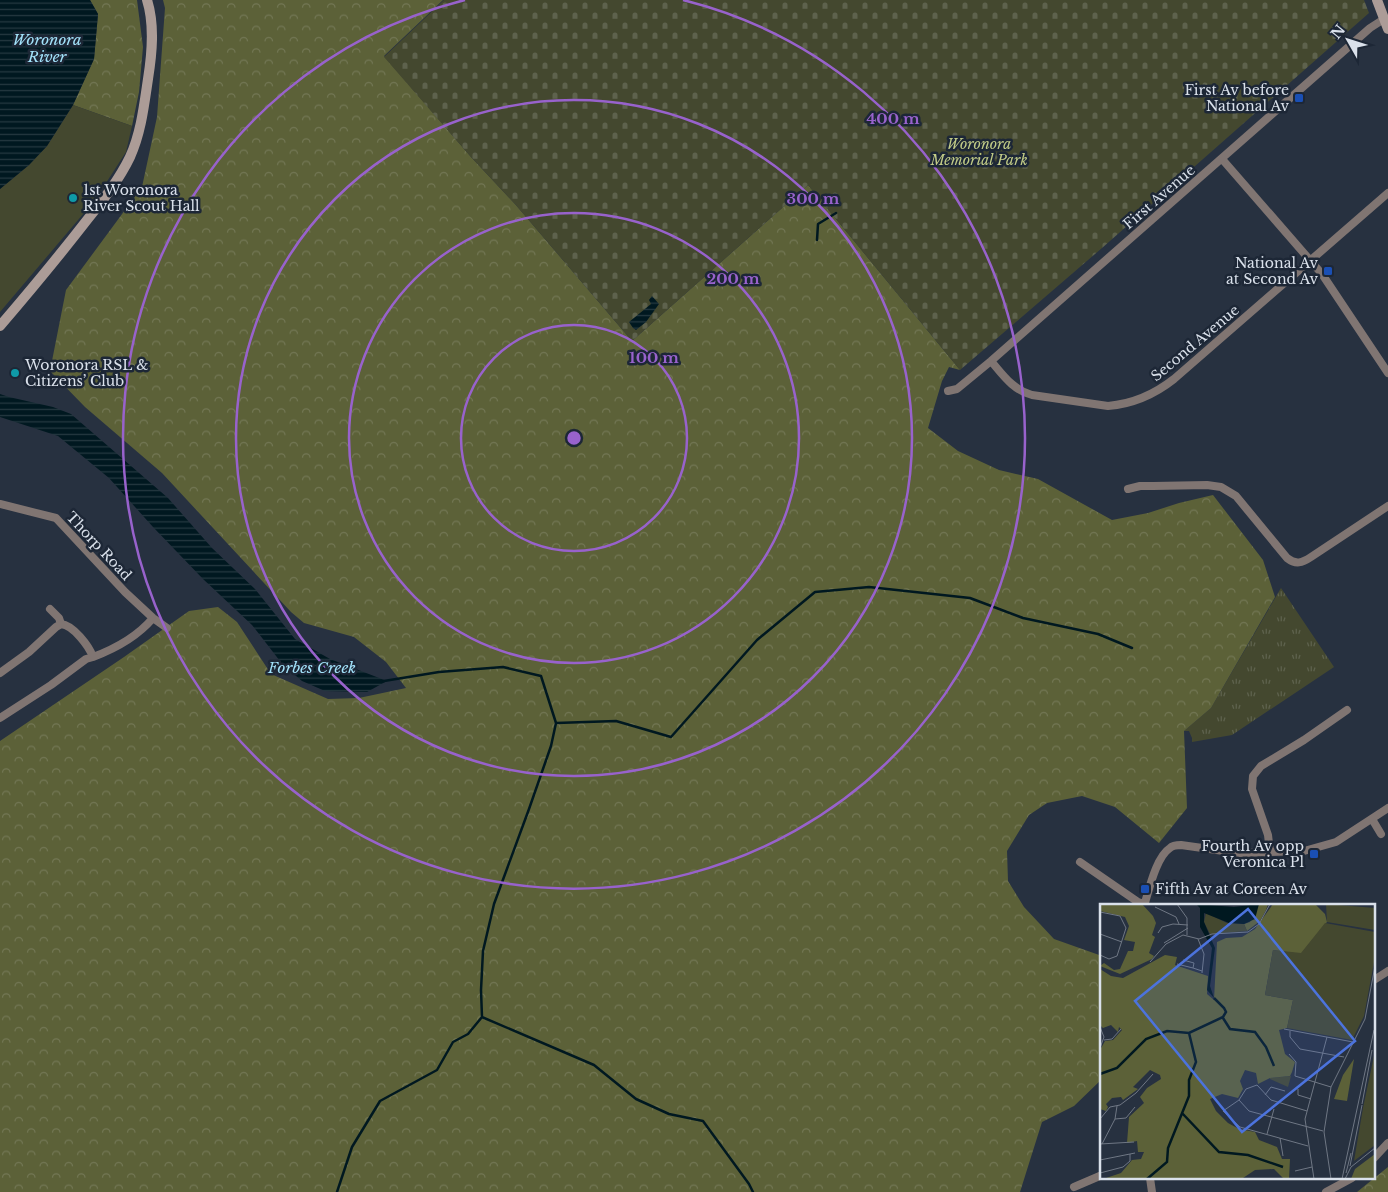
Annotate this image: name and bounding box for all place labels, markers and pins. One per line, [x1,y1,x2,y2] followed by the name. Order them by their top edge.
[1184,81,1289,115] place label: First Av before National Av
[1293,92,1305,104] marker: First Av before National Av
[83,181,200,215] place label: 1st Woronora River Scout Hall
[67,192,79,204] marker: 1st Woronora River Scout Hall
[1226,254,1318,288] place label: National Av at Second Av
[1322,265,1334,277] marker: National Av at Second Av
[24,356,148,390] place label: Woronora RSL & Citizens’ Club
[9,367,21,379] marker: Woronora RSL & Citizens’ Club
[565,429,583,447] centre of rings
[1201,837,1304,871] place label: Fourth Av opp Veronica Pl
[1308,848,1320,860] marker: Fourth Av opp Veronica Pl
[1155,880,1308,898] place label: Fifth Av at Coreen Av
[1139,883,1151,895] marker: Fifth Av at Coreen Av

